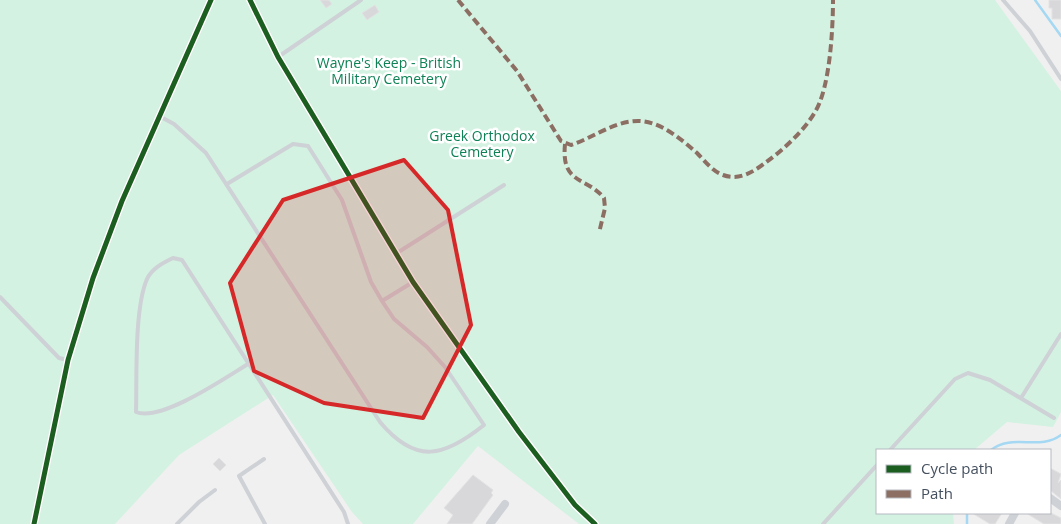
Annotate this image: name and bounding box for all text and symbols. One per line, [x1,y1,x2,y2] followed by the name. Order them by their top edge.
[317,53,461,88] park label: Wayne's Keep - British Military Cemetery
[429,126,535,161] park label: Greek Orthodox Cemetery
[876,449,1051,514] legend
[921,458,993,478] text: Cycle path
[921,483,953,503] text: Path

